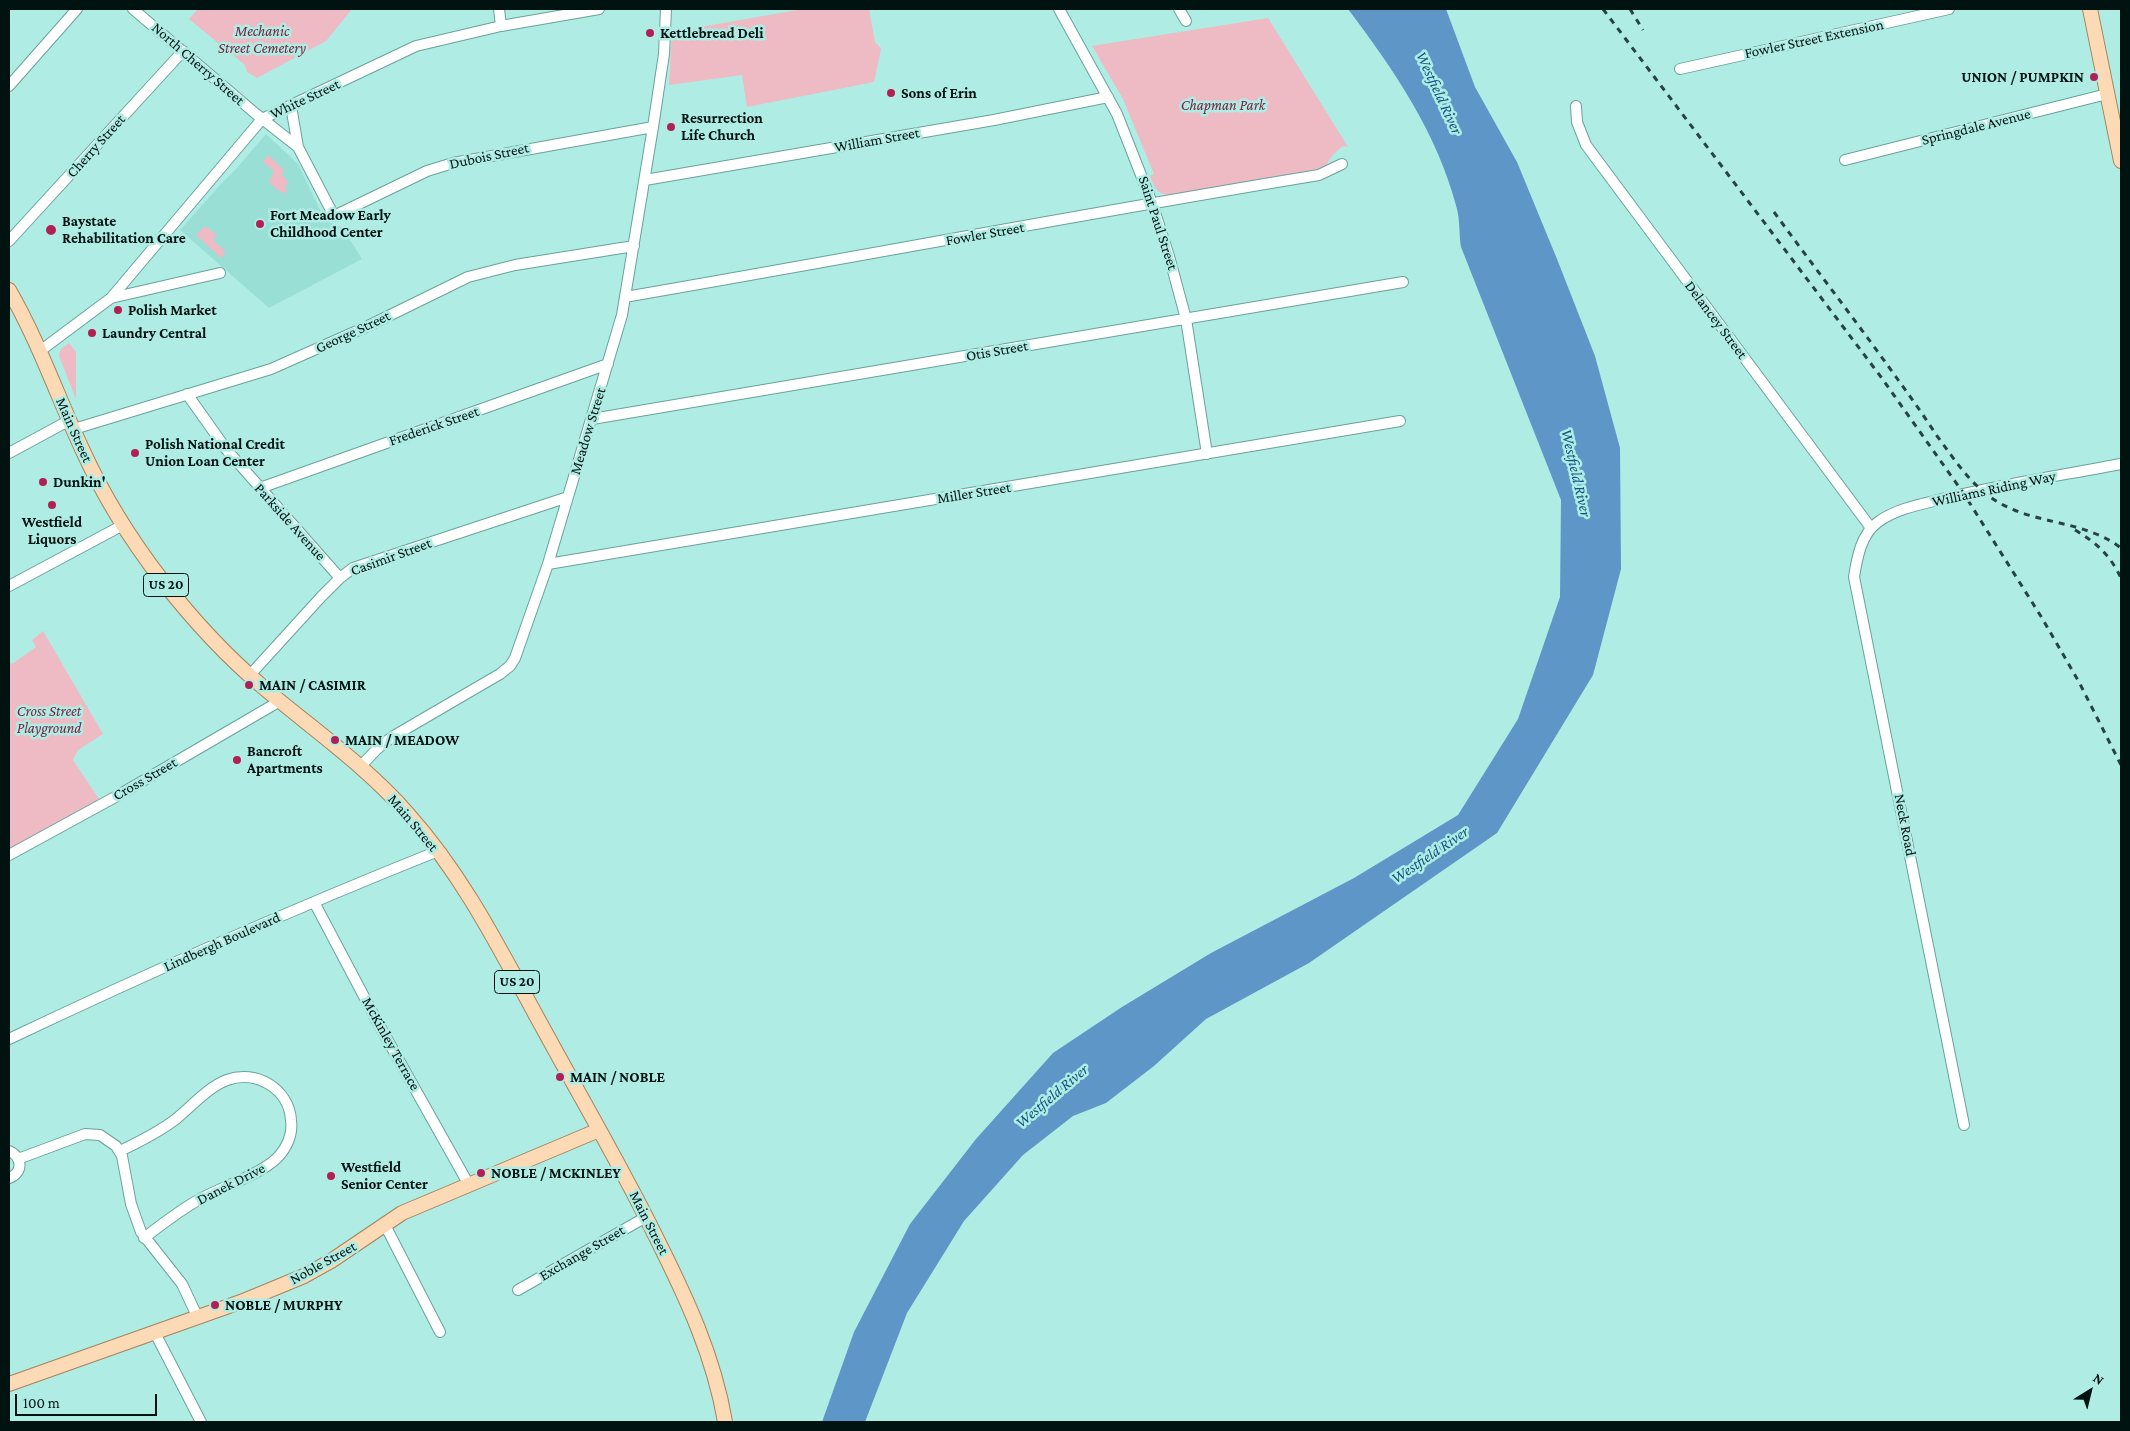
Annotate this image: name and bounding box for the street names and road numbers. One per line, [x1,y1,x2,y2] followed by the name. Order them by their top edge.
[1743,15,1885,63] street label: Fowler Street Extension
[148,19,248,109] street label: North Cherry Street
[267,75,343,123] street label: White Street
[1920,105,2032,149] street label: Springdale Avenue
[63,111,129,181] street label: Cherry Street
[833,124,921,156] street label: William Street
[448,139,530,173] street label: Dubois Street
[1134,174,1182,272] street label: Saint Paul Street
[944,218,1026,250] street label: Fowler Street
[1681,277,1751,363] street label: Delancey Street
[313,307,393,357] street label: George Street
[965,337,1029,365] street label: Otis Street
[566,385,610,477] street label: Meadow Street
[52,395,96,465] street label: Main Street
[387,402,481,450] street label: Frederick Street
[1930,467,2058,511] street label: Williams Riding Way
[936,478,1012,508] street label: Miller Street
[251,480,329,564] street label: Parkside Avenue
[348,534,434,580] street label: Casimir Street
[144,574,188,596] road number: US 20
[110,753,180,805] street label: Cross Street
[384,791,442,855] street label: Main Street
[1890,792,1920,858] street label: Neck Road
[161,908,283,976] street label: Lindbergh Boulevard
[494,970,540,994] road number: US 20
[358,994,424,1094] street label: McKinley Terrace
[194,1159,268,1209] street label: Danek Drive
[625,1188,673,1258] street label: Main Street
[536,1221,628,1285] street label: Exchange Street
[287,1237,359,1289] street label: Noble Street

